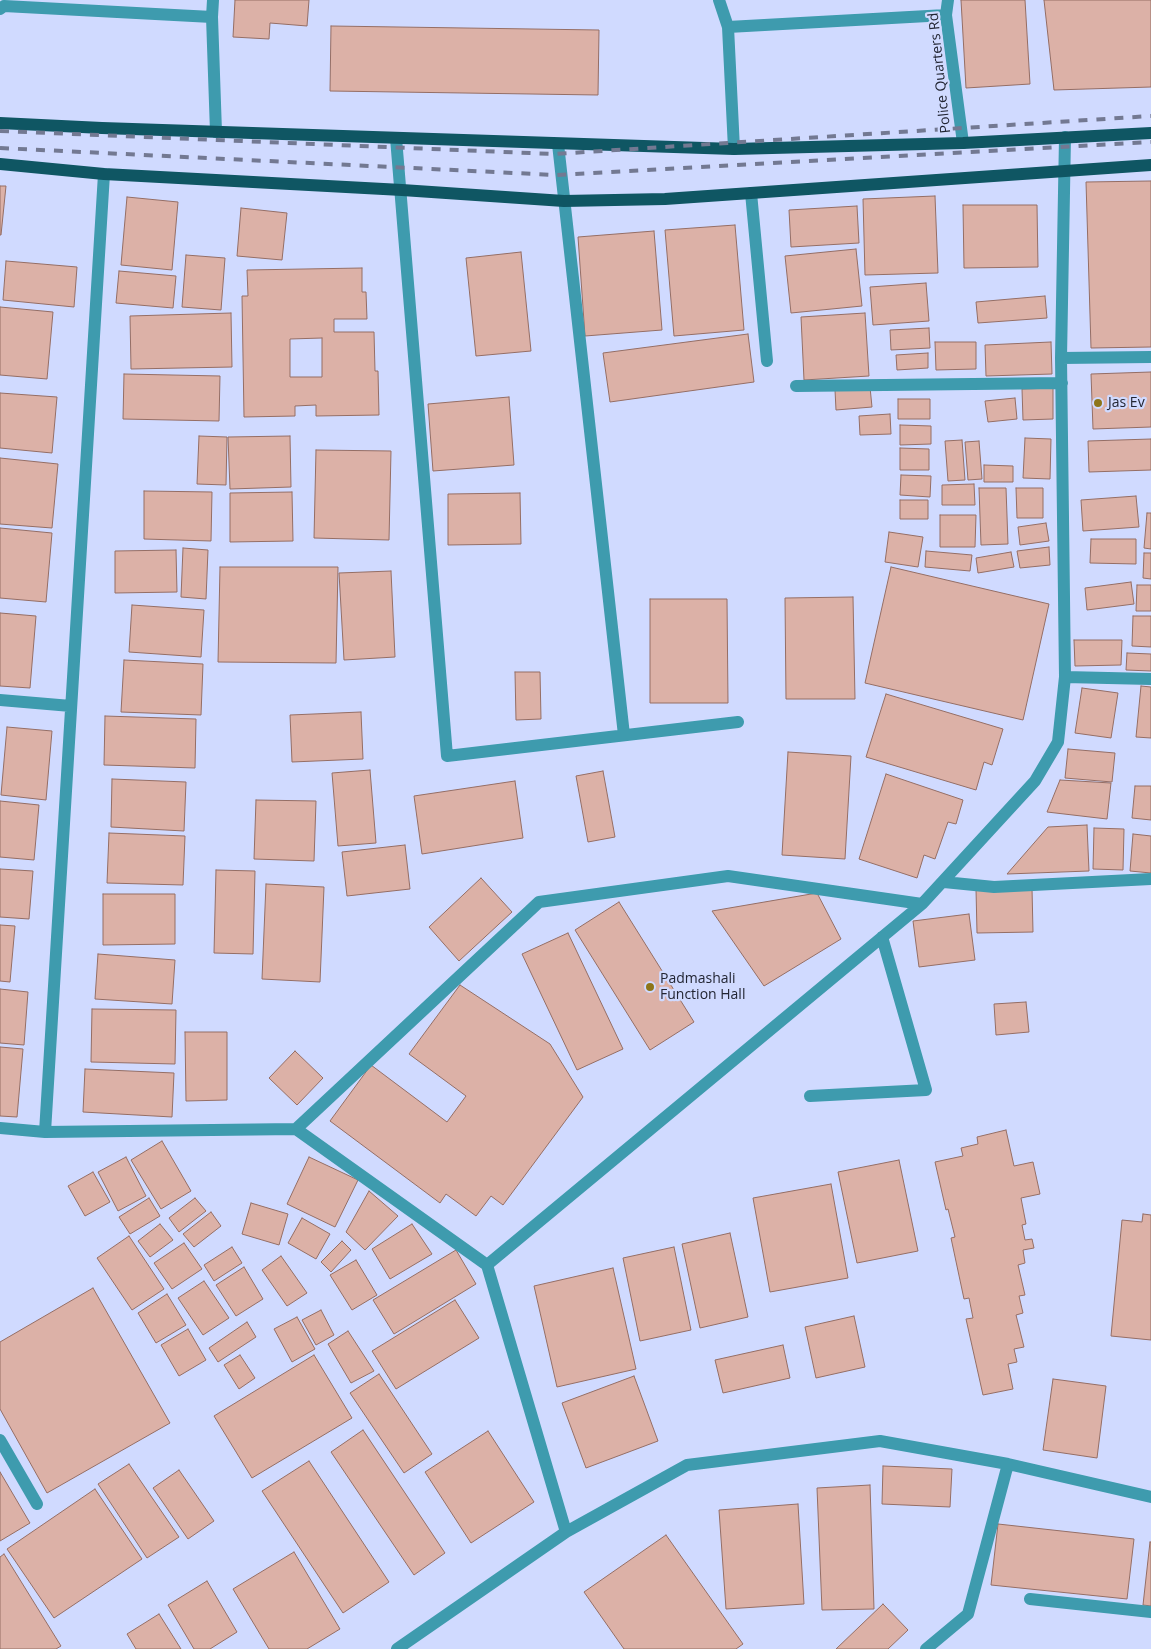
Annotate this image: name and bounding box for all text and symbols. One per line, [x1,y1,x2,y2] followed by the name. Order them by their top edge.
[925,12,955,134] street label: Police Quarters Rd
[1108,395,1145,411] place label: Jas Ev
[1092,397,1104,409] marker: Jas Ev
[660,971,745,1004] place label: Padmashali Function Hall
[644,981,656,993] marker: Padmashali Function Hall

